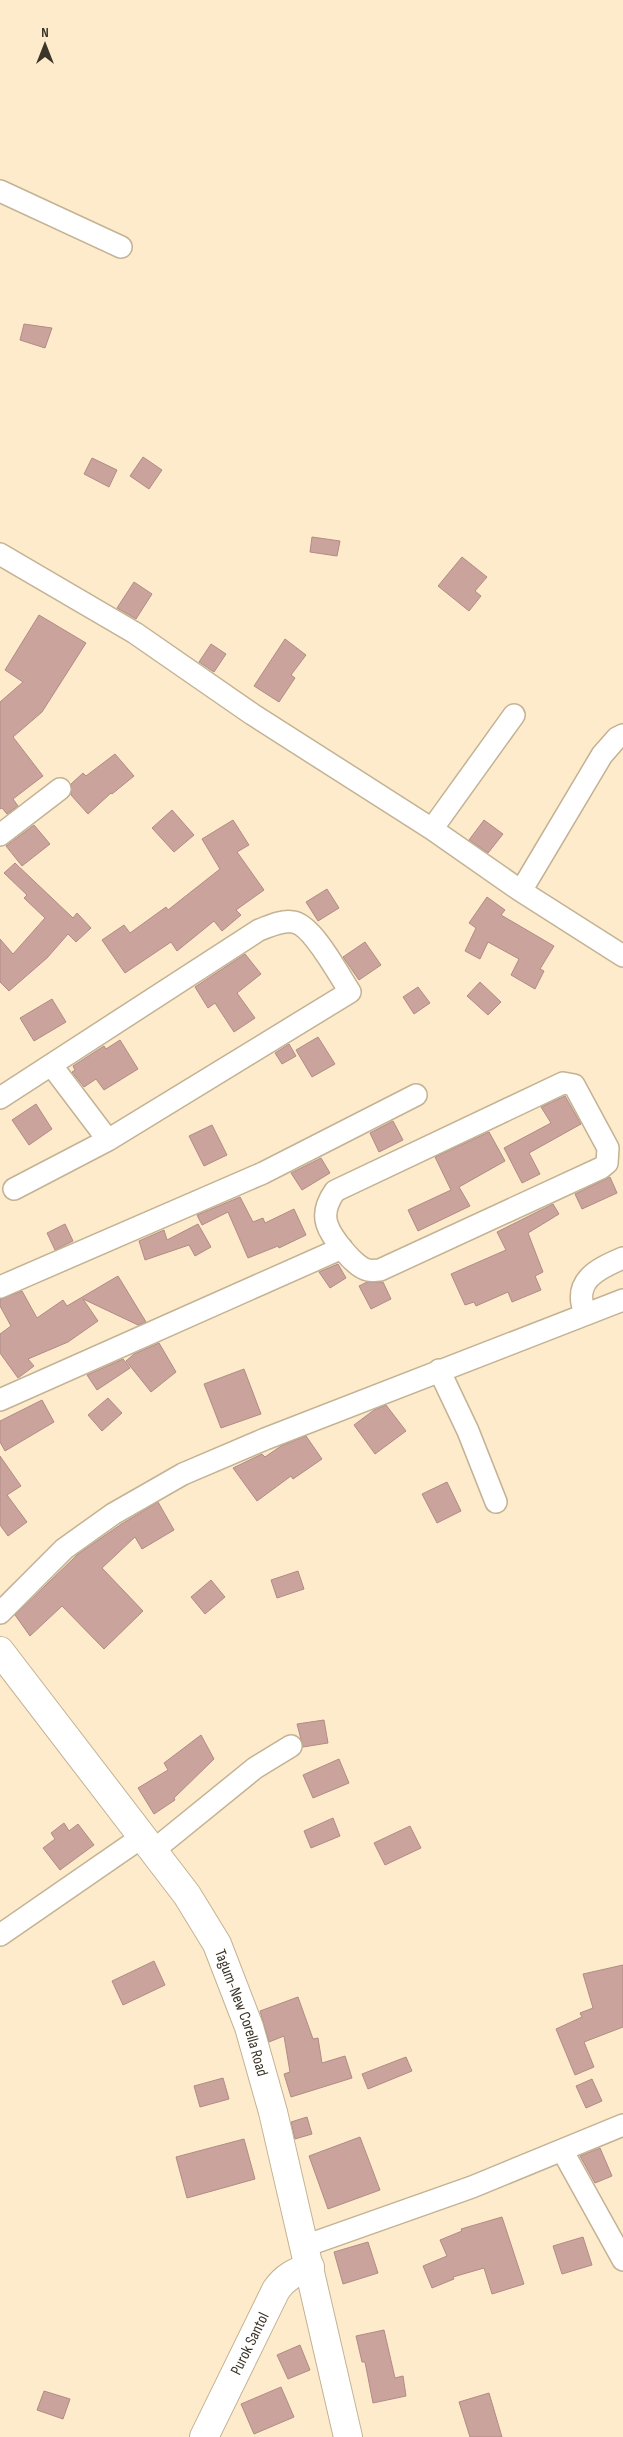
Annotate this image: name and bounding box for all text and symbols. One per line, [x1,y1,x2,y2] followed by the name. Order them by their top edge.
[20,20,70,70] north arrow
[41,24,49,41] text: N
[210,1947,272,2079] street label: Tagum-New Corella Road
[226,2309,273,2378] street label: Purok Santol

